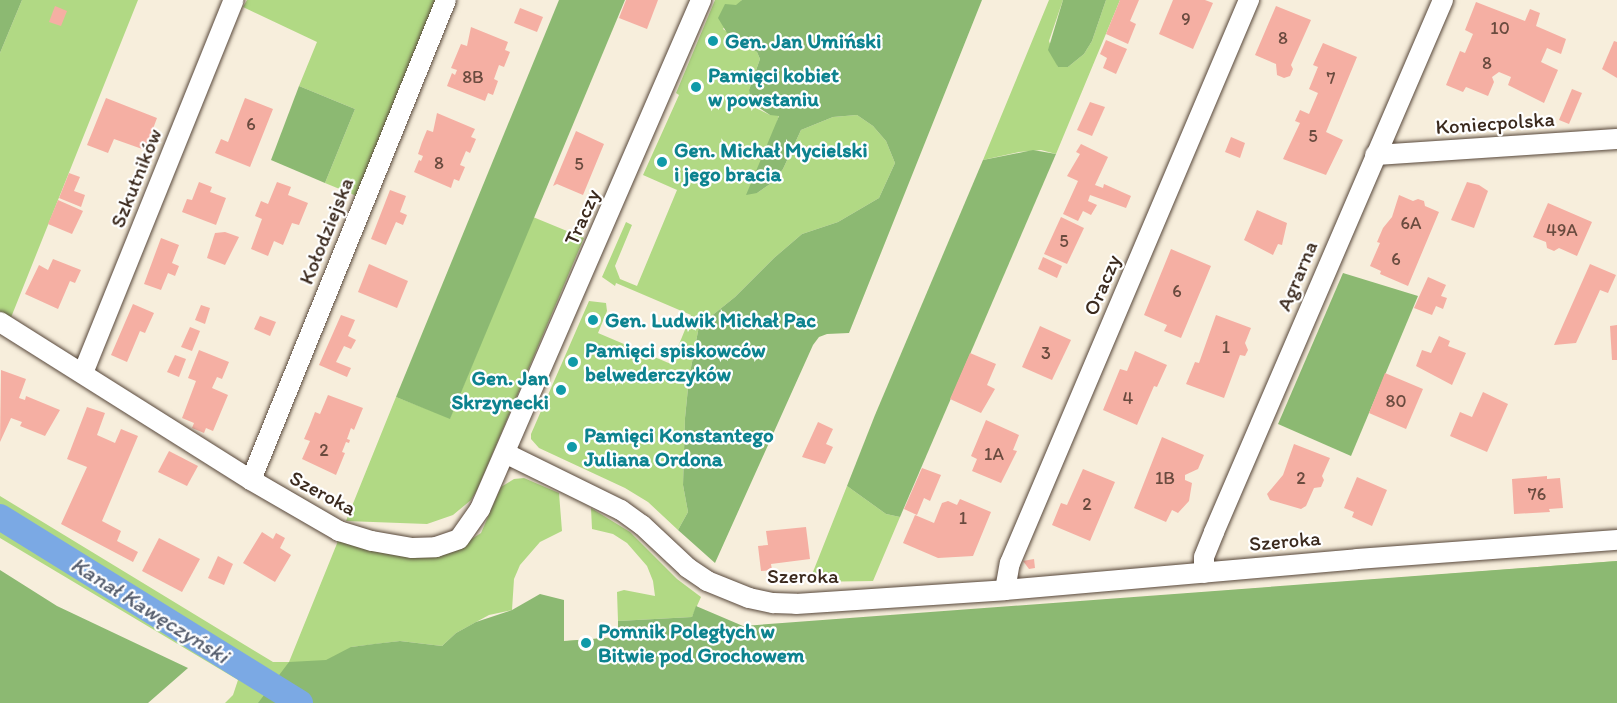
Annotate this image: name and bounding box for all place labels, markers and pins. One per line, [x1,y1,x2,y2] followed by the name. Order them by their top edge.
[725,28,883,54] place label: Gen. Jan Umiński
[706,34,720,48] marker: Gen. Jan Umiński
[708,62,839,112] place label: Pamięci kobiet w powstaniu
[689,80,703,94] marker: Pamięci kobiet w powstaniu
[674,137,866,187] place label: Gen. Michał Mycielski i jego bracia
[655,155,669,169] marker: Gen. Michał Mycielski i jego bracia
[605,307,816,333] place label: Gen. Ludwik Michał Pac
[586,313,600,327] marker: Gen. Ludwik Michał Pac
[585,337,765,387] place label: Pamięci spiskowców belwederczyków
[566,355,580,369] marker: Pamięci spiskowców belwederczyków
[452,365,549,415] place label: Gen. Jan Skrzynecki
[554,383,568,397] marker: Gen. Jan Skrzynecki
[584,422,774,472] place label: Pamięci Konstantego Juliana Ordona
[565,440,579,454] marker: Pamięci Konstantego Juliana Ordona
[598,618,803,668] place label: Pomnik Poległych w Bitwie pod Grochowem
[579,636,593,650] marker: Pomnik Poległych w Bitwie pod Grochowem

